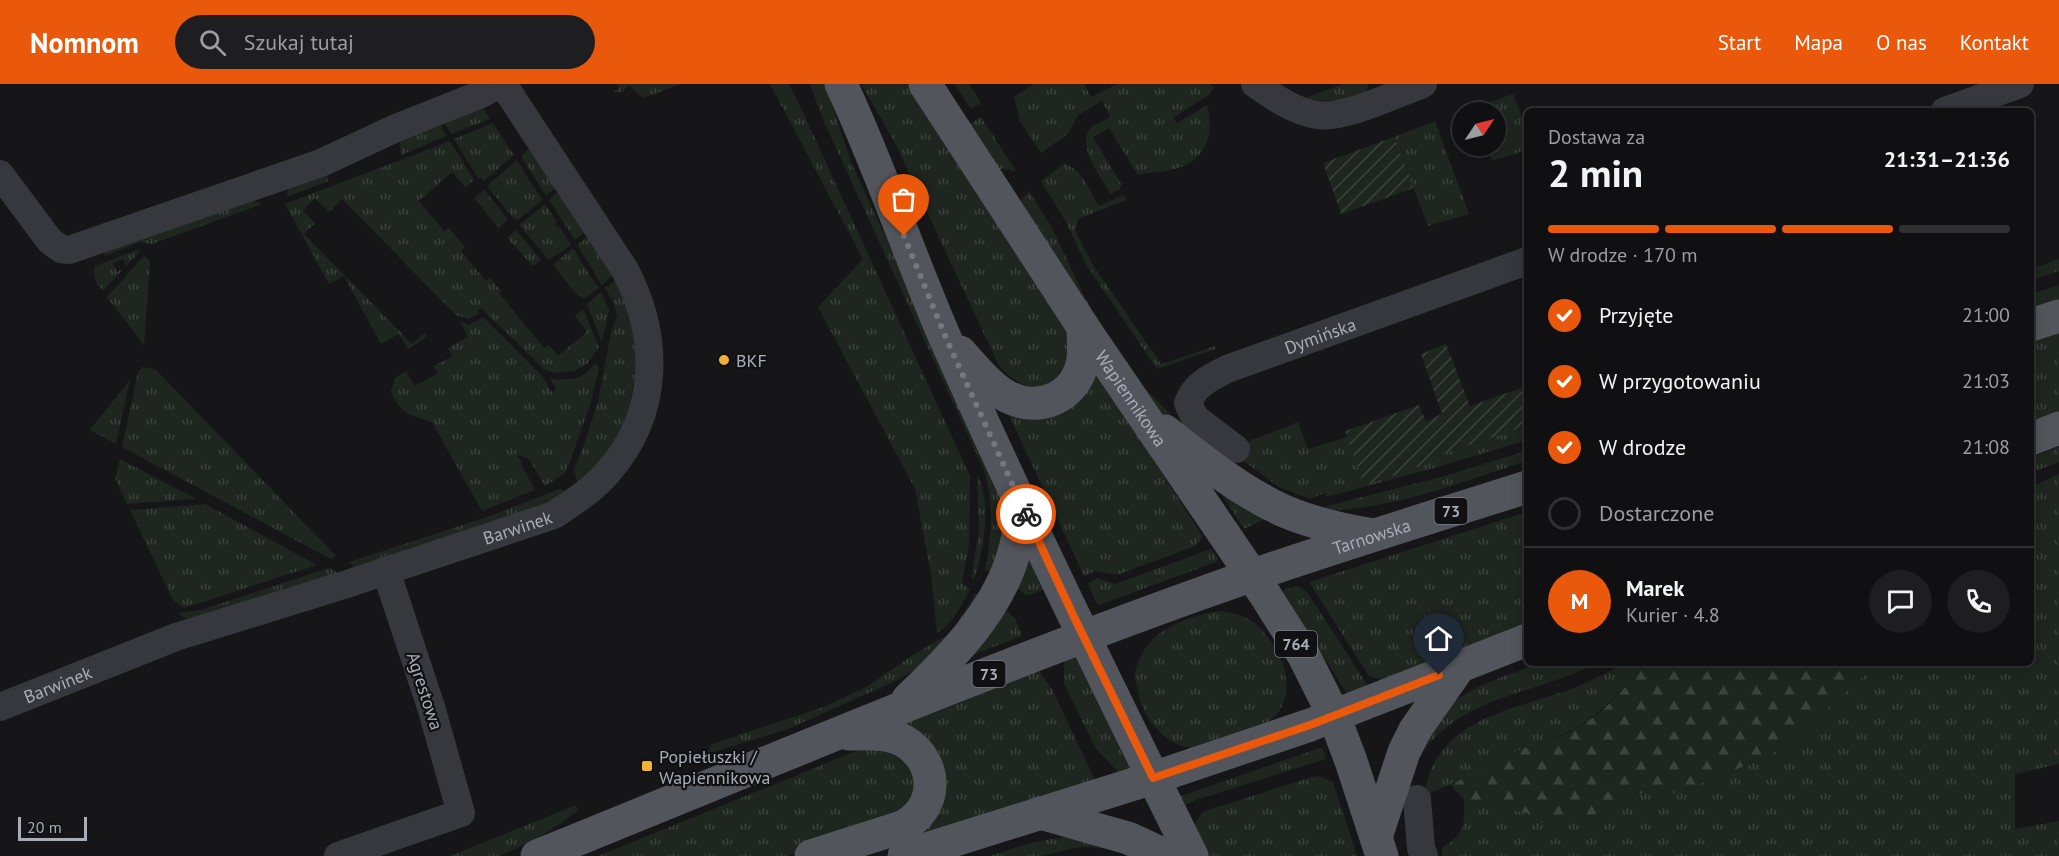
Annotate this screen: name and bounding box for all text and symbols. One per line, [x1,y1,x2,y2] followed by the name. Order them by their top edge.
[175,15,595,69] search box
[30,24,139,61] text: Nomnom
[196,26,229,59] icon: search
[244,28,354,56] text: Szukaj tutaj
[1718,29,1761,56] text: Start
[1794,29,1843,56] text: Mapa
[1876,29,1927,56] text: O nas
[1960,29,2029,56] text: Kontakt
[1452,102,1506,156] north arrow
[1452,102,1506,156] map controls
[1548,124,1645,150] text: Dostawa za
[1884,145,2010,173] text: 21:31–21:36
[1548,147,1643,198] text: 2 min
[878,174,929,236] pin
[887,183,920,216] icon: bag
[1548,242,1698,268] text: W drodze · 170 m
[1548,299,1581,332] icon: check
[1599,301,1673,329] text: Przyjęte
[1962,302,2010,328] text: 21:00
[1281,312,1359,359] street label: Dymińska
[1091,346,1172,451] street label: Wapiennikowa
[736,349,767,372] place label: BKF
[717,353,731,367] marker: BKF
[1548,365,1581,398] icon: check
[1599,367,1761,395] text: W przygotowaniu
[1962,368,2010,394] text: 21:03
[1548,431,1581,464] icon: check
[1599,433,1686,461] text: W drodze
[1962,434,2010,460] text: 21:08
[996,484,1056,544] courier
[1010,498,1043,531] icon: bike
[1434,498,1468,524] road number: 73
[1599,499,1714,527] text: Dostarczone
[480,505,555,549] street label: Barwinek
[1329,513,1413,559] street label: Tarnowska
[1869,570,1932,633] button: chat
[1947,570,2010,633] button: phone
[1626,574,1684,602] text: Marek
[1571,587,1588,615] text: M
[1626,602,1720,628] text: Kurier · 4.8
[1413,613,1464,675] pin
[1422,622,1455,655] icon: home
[1275,631,1317,657] road number: 764
[402,649,448,733] street label: Agrestowa
[20,660,95,708] street label: Barwinek
[972,661,1006,687] road number: 73
[659,745,770,789] place label: Popiełuszki / Wapiennikowa
[640,759,654,773] marker: Popiełuszki / Wapiennikowa
[18,814,87,842] scale bar
[27,817,62,837] text: 20 m

